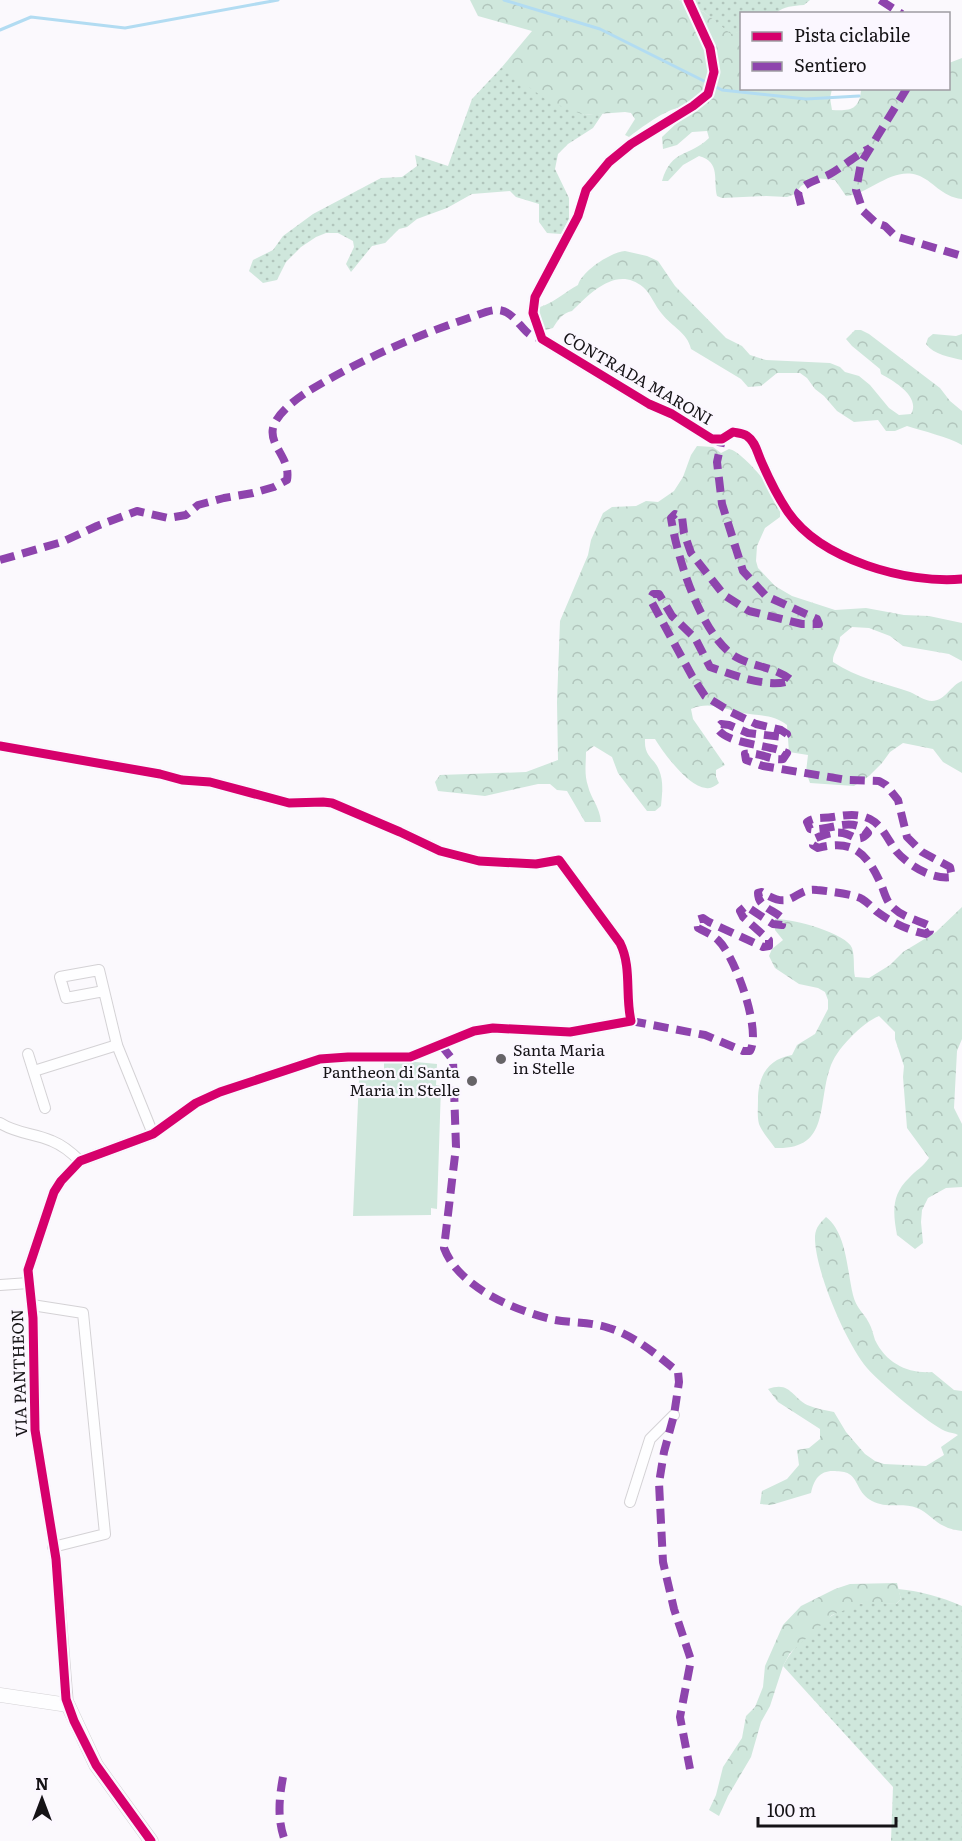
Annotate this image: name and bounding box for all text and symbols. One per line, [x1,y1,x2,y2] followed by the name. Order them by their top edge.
[740,12,950,90] legend
[794,21,910,48] text: Pista ciclabile
[794,51,867,78] text: Sentiero
[559,324,718,430] street label: CONTRADA MARONI
[513,1037,605,1079] place label: Santa Maria in Stelle
[494,1052,508,1066] marker: Santa Maria in Stelle
[322,1059,460,1101] place label: Pantheon di Santa Maria in Stelle
[465,1074,479,1088] marker: Pantheon di Santa Maria in Stelle
[4,1309,32,1437] street label: VIA PANTHEON
[12,1769,72,1829] north arrow
[35,1771,49,1795] text: N
[758,1790,896,1828] scale bar
[767,1796,816,1823] text: 100 m

